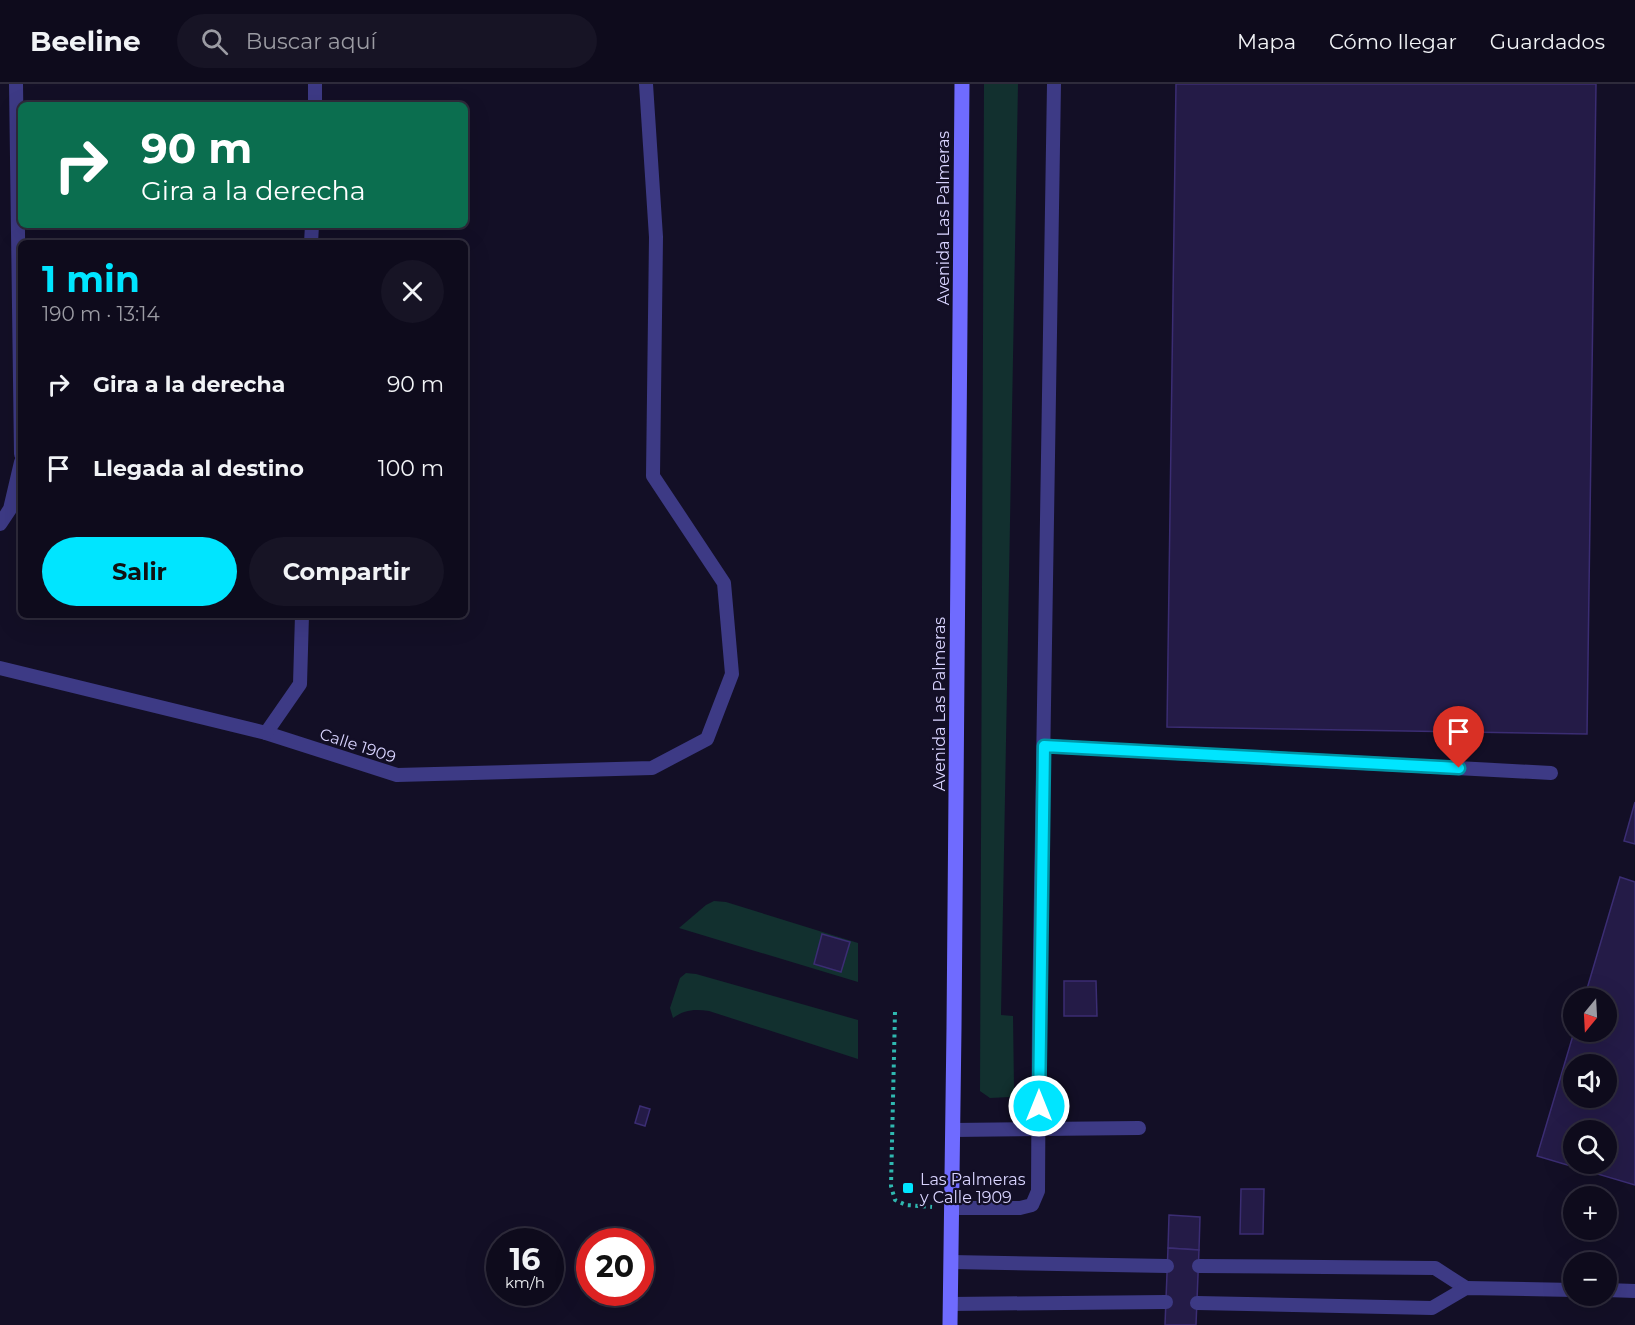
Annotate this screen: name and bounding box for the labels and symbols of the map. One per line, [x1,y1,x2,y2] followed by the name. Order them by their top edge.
[934,131,953,305] street label: Avenida Las Palmeras
[930,617,949,791] street label: Avenida Las Palmeras
[1433,706,1484,768] pin
[317,724,398,767] street label: Calle 1909
[1563,988,1617,1042] north arrow
[1007,1074,1071,1138] position arrow
[919,1170,1026,1207] place label: Las Palmeras y Calle 1909
[901,1181,915,1195] marker: Las Palmeras y Calle 1909
[576,1228,654,1306] speed limit sign: 20

